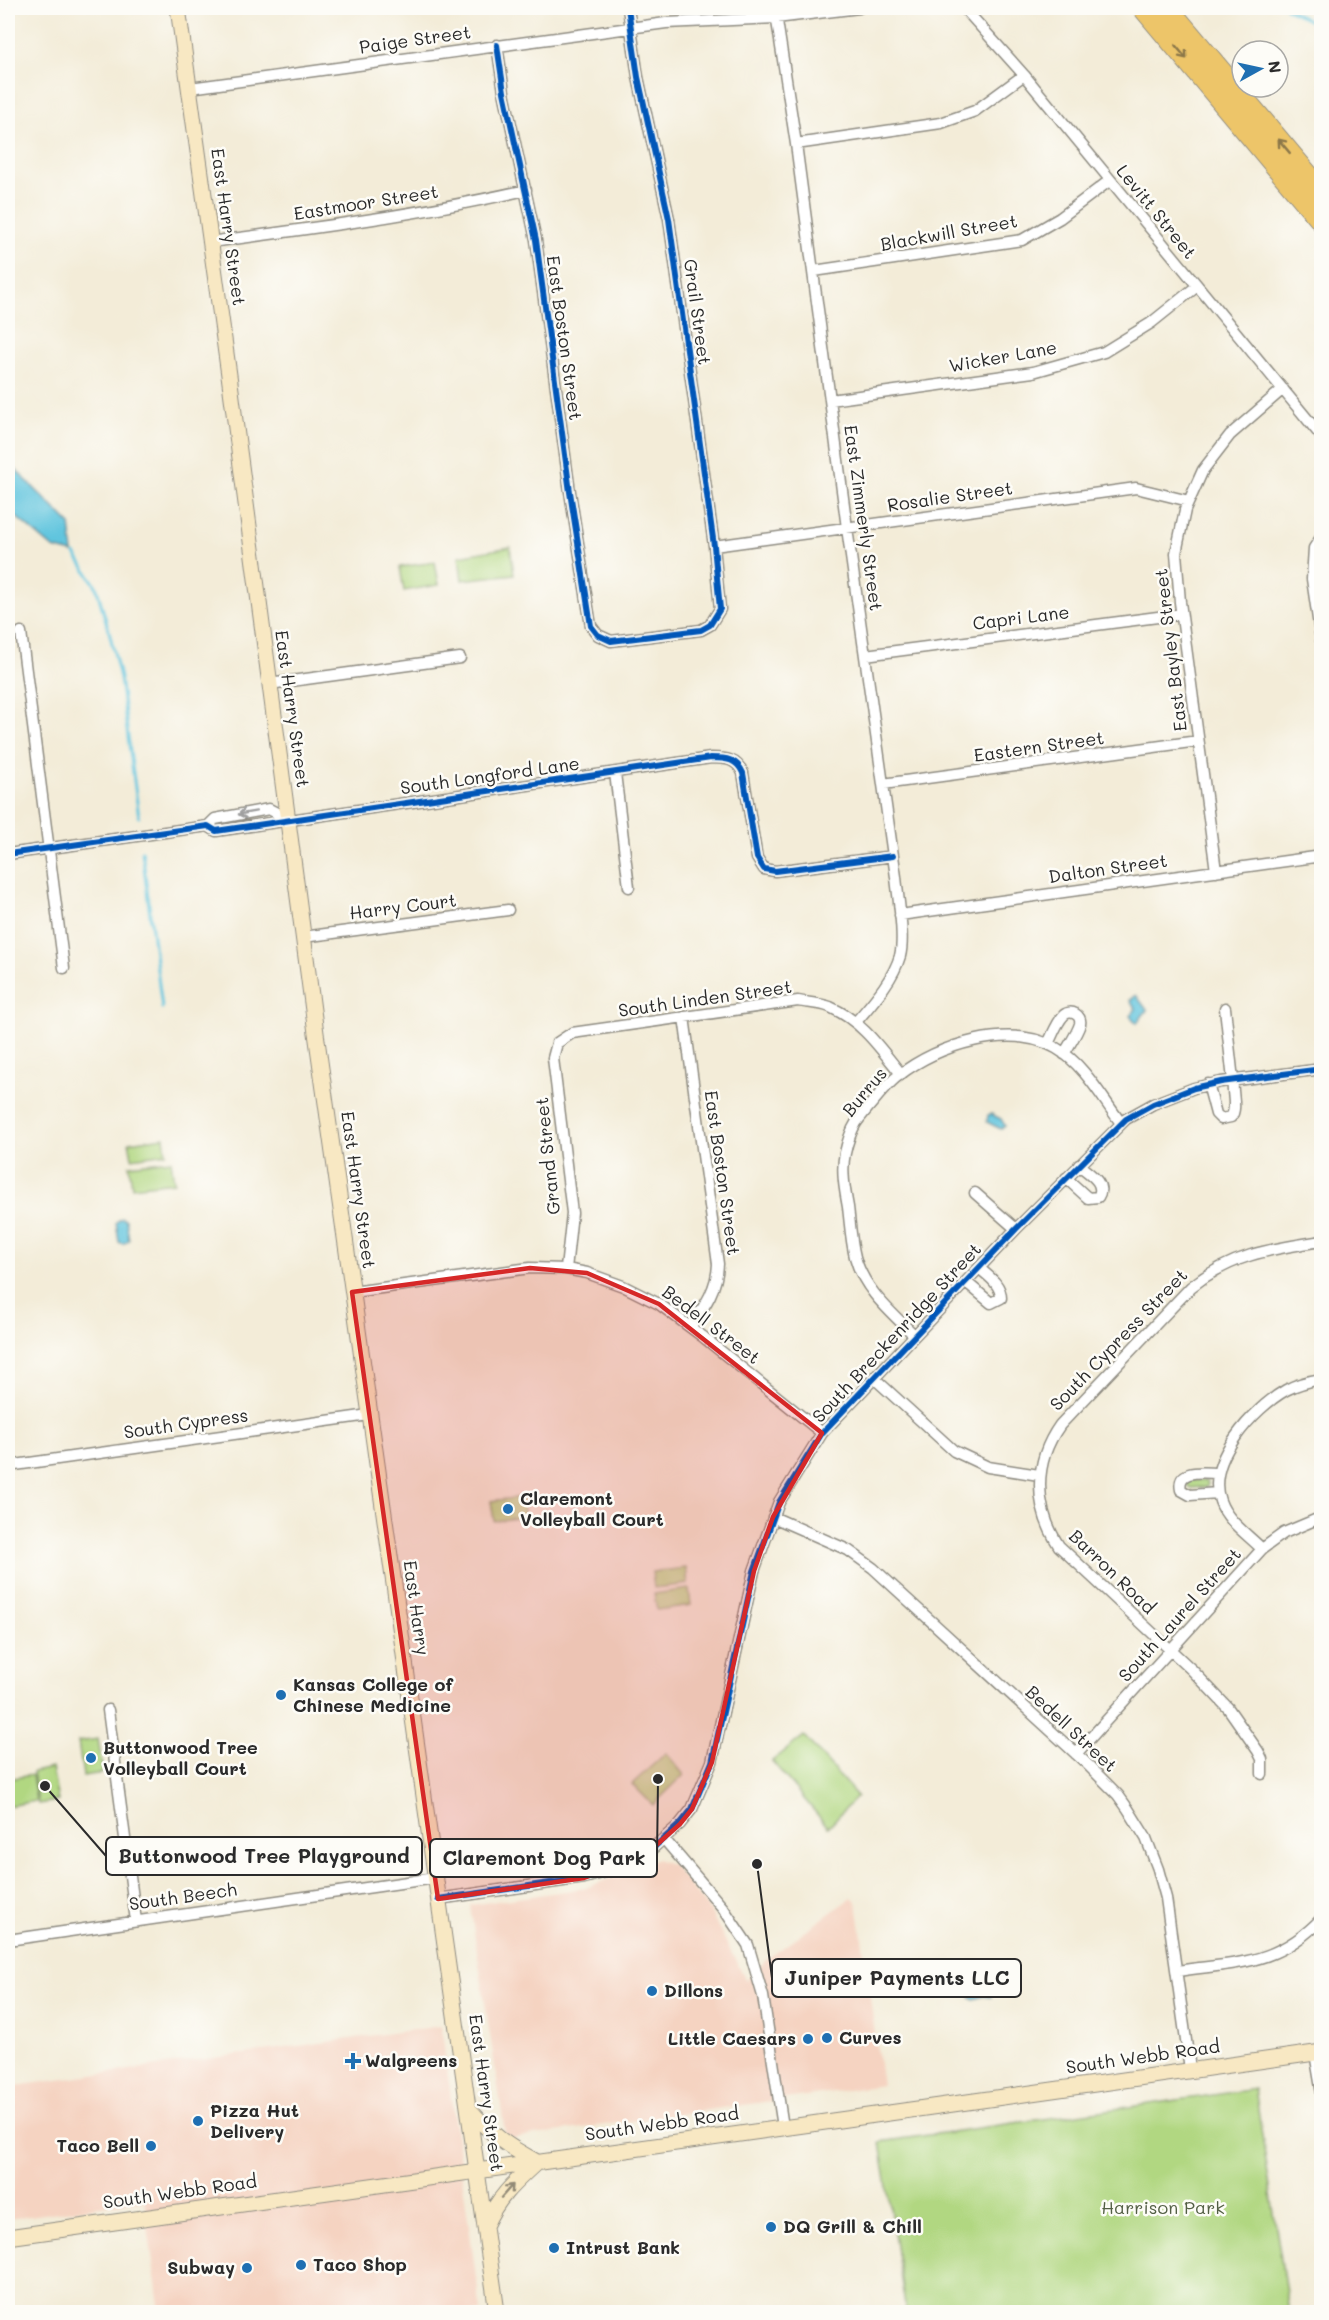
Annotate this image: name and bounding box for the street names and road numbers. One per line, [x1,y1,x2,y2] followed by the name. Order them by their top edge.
[358,19,472,59] street label: Paige Street
[206,147,252,307] street label: East Harry Street
[1111,159,1202,263] street label: Levitt Street
[292,179,440,225] street label: Eastmoor Street
[878,208,1019,256] street label: Blackwill Street
[542,254,588,422] street label: East Boston Street
[679,257,717,366] street label: Grail Street
[947,335,1059,377] street label: Wicker Lane
[839,423,889,612] street label: East Zimmerly Street
[886,475,1014,517] street label: Rosalie Street
[1148,567,1192,733] street label: East Bayley Street
[971,599,1071,635] street label: Capri Lane
[270,629,316,789] street label: East Harry Street
[972,725,1106,767] street label: Eastern Street
[399,751,581,799] street label: South Longford Lane
[1047,848,1169,888] street label: Dalton Street
[348,888,458,924] street label: Harry Court
[617,974,793,1022] street label: South Linden Street
[836,1062,892,1121] street label: Burrus
[700,1089,746,1257] street label: East Boston Street
[529,1096,565,1216] street label: Grand Street
[336,1110,382,1270] street label: East Harry Street
[806,1237,986,1427] street label: South Breckenridge Street
[1044,1263,1192,1415] street label: South Cypress Street
[658,1279,766,1369] street label: Bedell Street
[122,1402,250,1444] street label: South Cypress
[1064,1524,1161,1619] street label: Barron Road
[1113,1542,1246,1687] street label: South Laurel Street
[398,1559,436,1657] street label: East Harry
[1021,1680,1123,1777] street label: Bedell Street
[127,1877,238,1915] street label: South Beech
[464,2013,510,2173] street label: East Harry Street
[1064,2033,1221,2079] street label: South Webb Road
[583,2100,740,2146] street label: South Webb Road
[101,2168,258,2214] street label: South Webb Road

